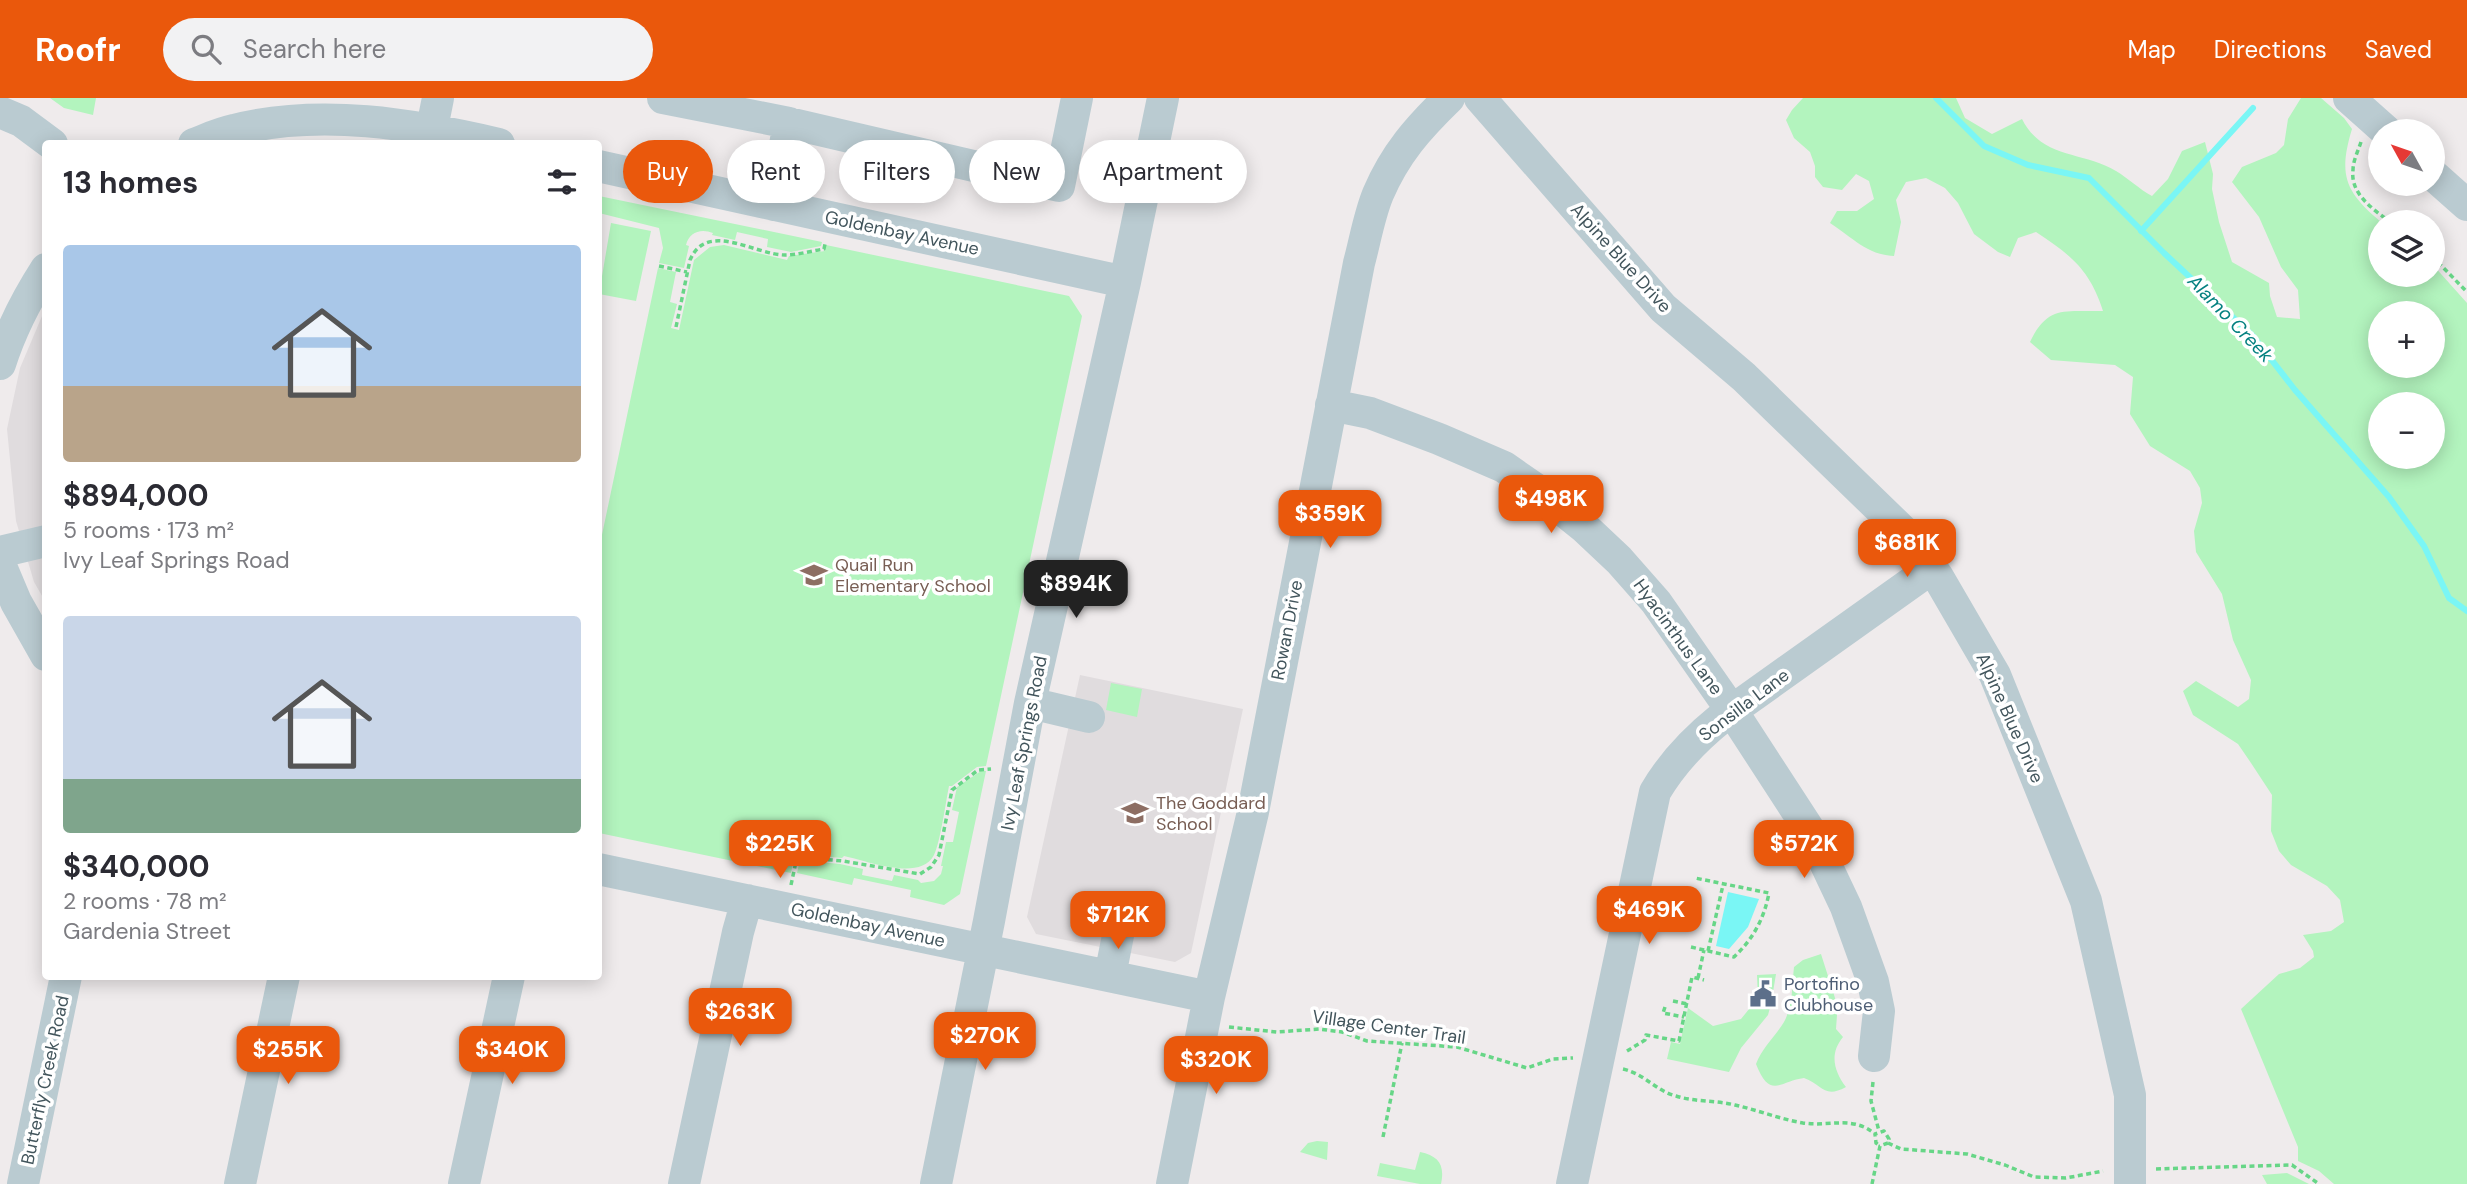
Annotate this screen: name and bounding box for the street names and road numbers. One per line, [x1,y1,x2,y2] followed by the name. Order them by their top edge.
[1565,198,1677,318] street label: Alpine Blue Drive
[823,205,981,261] street label: Goldenbay Avenue
[1628,574,1728,700] street label: Hyacinthus Lane
[1266,578,1308,682] street label: Rowan Drive
[1971,649,2049,787] street label: Alpine Blue Drive
[995,654,1053,832] street label: Ivy Leaf Springs Road
[1694,663,1794,747] street label: Sonsilla Lane
[789,897,947,953] street label: Goldenbay Avenue
[15,993,75,1167] street label: Butterfly Creek Road
[1311,1004,1467,1050] street label: Village Center Trail

